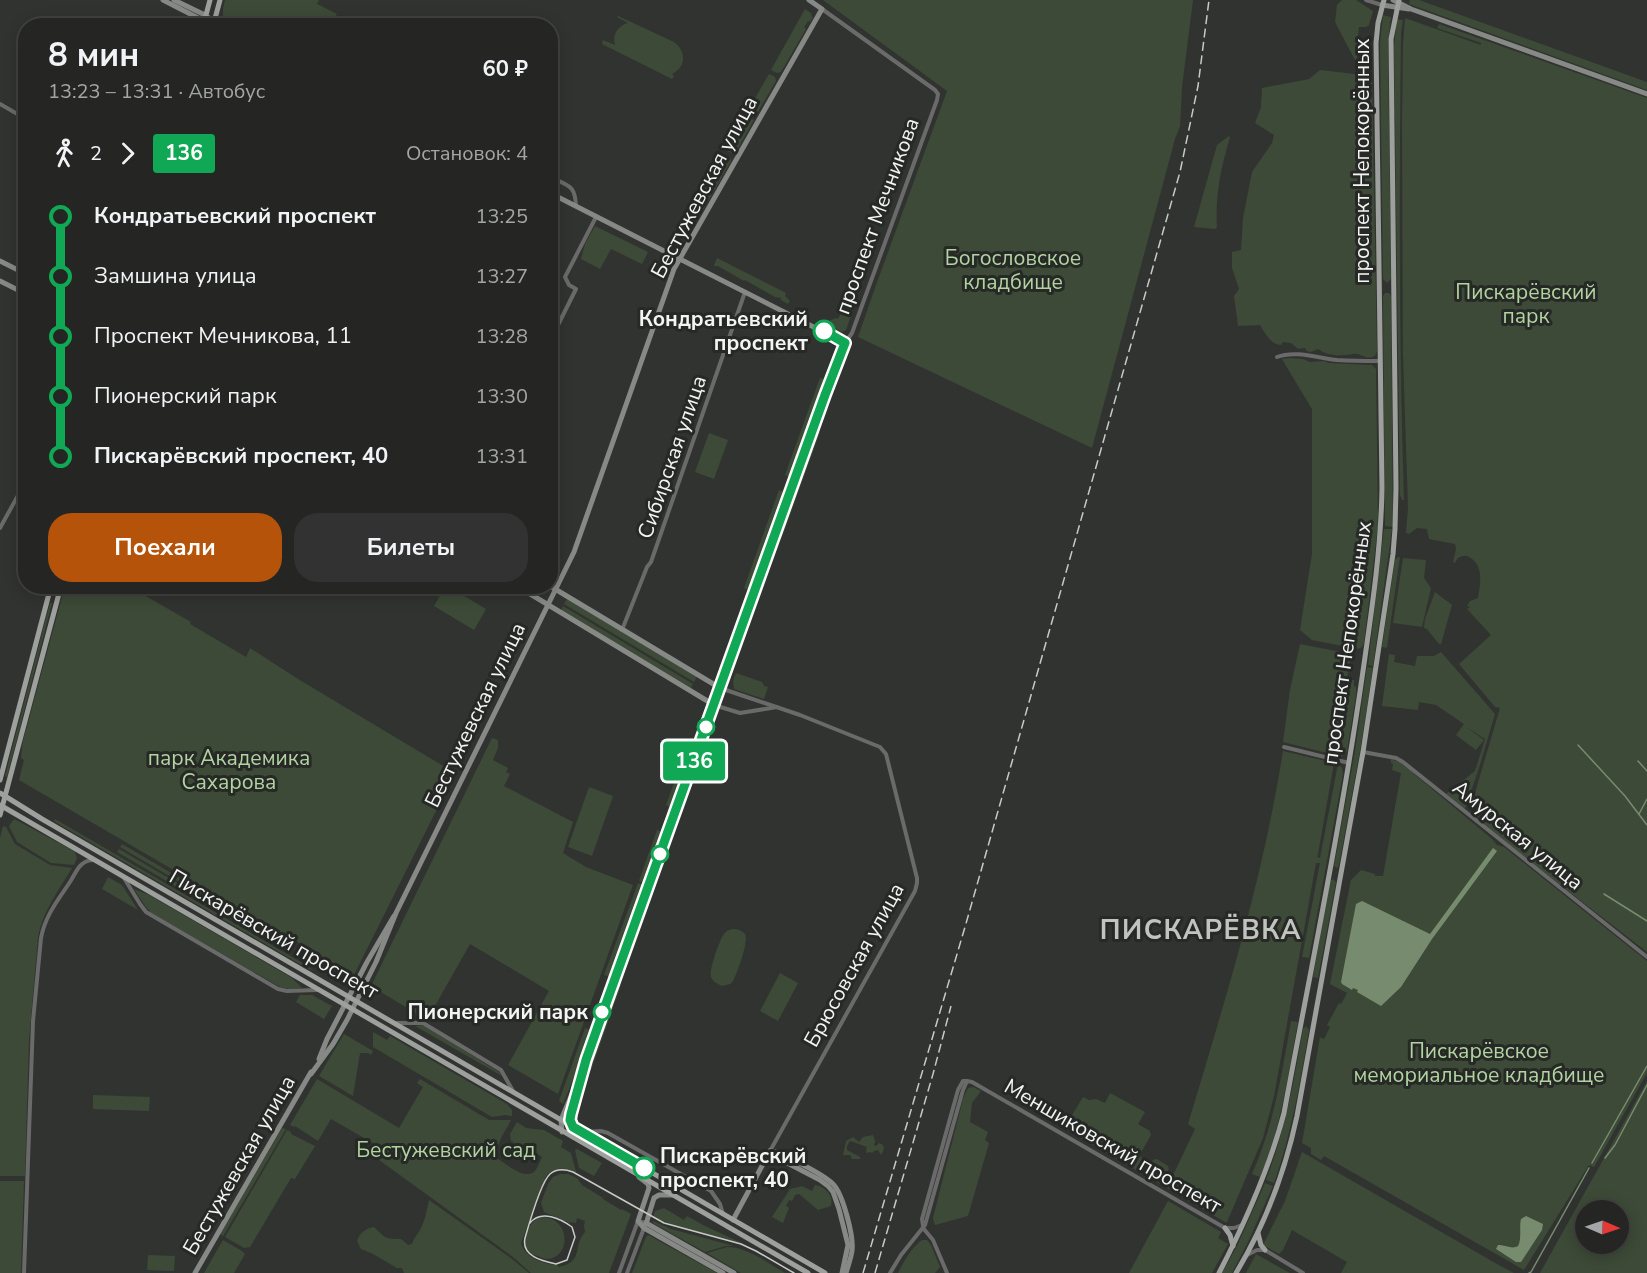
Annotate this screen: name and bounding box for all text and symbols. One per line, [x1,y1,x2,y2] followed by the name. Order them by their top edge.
[48,33,139,78] text: 8 мин
[1348,38,1376,284] street label: проспект Непокорённых
[482,54,528,84] text: 60 ₽
[48,78,265,105] text: 13:23 – 13:31 · Автобус
[644,91,764,283] street label: Бестужевская улица
[828,114,926,318] street label: проспект Мечникова
[48,137,81,170] icon: walk
[111,137,144,170] icon: forward
[165,139,203,167] text: 136
[90,140,102,167] text: 2
[406,140,528,167] text: Остановок: 4
[94,201,376,231] text: Кондратьевский проспект
[475,203,528,230] text: 13:25
[945,244,1081,296] park label: Богословское кладбище
[94,261,257,291] text: Замшина улица
[475,263,528,290] text: 13:27
[1455,278,1597,330] park label: Пискарёвский парк
[639,305,808,357] place label: Кондратьевский проспект
[813,320,835,342] marker: Кондратьевский проспект
[94,321,352,351] text: Проспект Мечникова, 11
[475,323,528,350] text: 13:28
[631,372,713,542] street label: Сибирская улица
[94,381,276,411] text: Пионерский парк
[475,383,528,410] text: 13:30
[94,441,388,471] text: Пискарёвский проспект, 40
[475,443,528,470] text: 13:31
[48,513,282,582] button: Поехали
[294,513,528,582] button: Билеты
[1316,520,1378,766] street label: проспект Непокорённых
[418,618,532,812] street label: Бестужевская улица
[697,718,715,736] unlabelled marker
[660,742,728,780] line badge: 136
[148,744,310,796] park label: парк Академика Сахарова
[675,747,713,775] text: 136
[1447,774,1589,896] street label: Амурская улица
[651,845,669,863] unlabelled marker
[164,863,384,1006] street label: Пискарёвский проспект
[797,878,911,1052] street label: Брюсовская улица
[1100,912,1302,949] district label: ПИСКАРЁВКА
[407,998,588,1026] place label: Пионерский парк
[593,1003,611,1021] marker: Пионерский парк
[1354,1037,1605,1089] park label: Пискарёвское мемориальное кладбище
[176,1070,302,1260] street label: Бестужевская улица
[999,1072,1227,1220] street label: Меншиковский проспект
[356,1136,536,1164] park label: Бестужевский сад
[660,1142,806,1194] place label: Пискарёвский проспект, 40
[633,1157,655,1179] marker: Пискарёвский проспект, 40
[1575,1200,1629,1254] north arrow
[1575,1200,1629,1254] map controls

